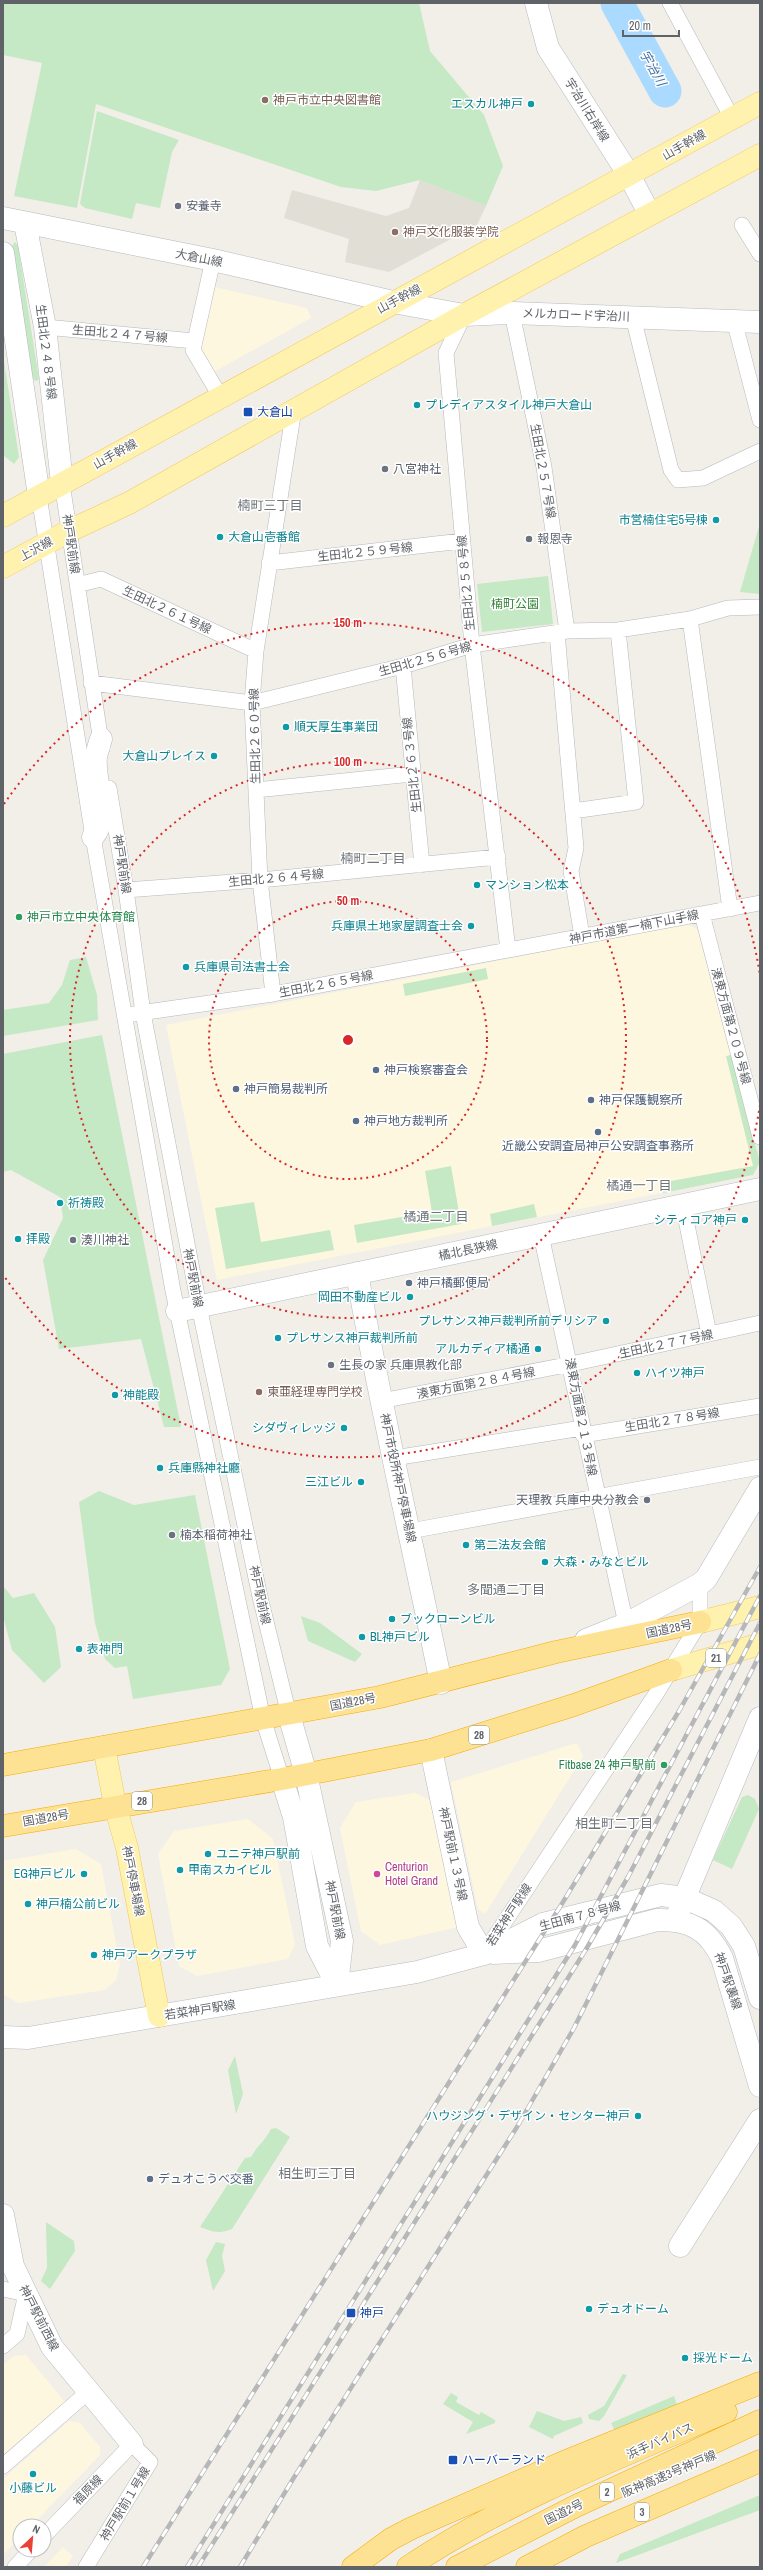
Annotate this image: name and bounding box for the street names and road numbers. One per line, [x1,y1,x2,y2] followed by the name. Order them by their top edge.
[561,75,613,145] street label: 宇治川右岸線
[659,126,709,164] street label: 山手幹線
[174,246,224,270] street label: 大倉山線
[374,281,424,317] street label: 山手幹線
[32,303,60,401] street label: 生田北２４８号線
[522,305,630,325] street label: メルカロード宇治川
[71,322,169,346] street label: 生田北２４７号線
[527,422,559,520] street label: 生田北２５７号線
[90,435,140,473] street label: 山手幹線
[59,513,83,575] street label: 神戸駅前線
[16,533,56,565] street label: 上沢線
[454,534,478,632] street label: 生田北２５８号線
[316,539,414,565] street label: 生田北２５９号線
[120,582,214,638] street label: 生田北２６１号線
[377,638,473,680] street label: 生田北２５６号線
[246,688,264,784] street label: 生田北２６０号線
[399,716,425,814] street label: 生田北２６３号線
[109,833,135,895] street label: 神戸駅前線
[227,866,325,890] street label: 生田北２６４号線
[568,907,700,947] street label: 神戸市道第一楠下山手線
[708,966,754,1086] street label: 湊東方面第２０９号線
[277,967,375,1001] street label: 生田北２６５号線
[437,1236,499,1264] street label: 橘北長狭線
[179,1247,207,1309] street label: 神戸駅前線
[617,1326,715,1362] street label: 生田北２７７号線
[562,1357,600,1477] street label: 湊東方面第２１３号線
[416,1364,536,1402] street label: 湊東方面第２８４号線
[623,1405,721,1435] street label: 生田北２７８号線
[376,1412,420,1544] street label: 神戸市役所神戸停車場線
[246,1564,274,1626] street label: 神戸駅前線
[644,1616,694,1642] street label: 国道28号
[706,1649,726,1667] road number: 21
[328,1690,378,1714] street label: 国道28号
[469,1726,489,1744] road number: 28
[132,1792,152,1810] road number: 28
[435,1805,471,1903] street label: 神戸駅前１３号線
[21,1806,71,1830] street label: 国道28号
[118,1844,148,1918] street label: 神戸停車場線
[321,1879,349,1941] street label: 神戸駅前線
[483,1880,535,1950] street label: 若菜神戸駅線
[537,1897,623,1935] street label: 生田南７８号線
[711,1950,745,2012] street label: 神戸駅裏線
[163,1996,237,2024] street label: 若菜神戸駅線
[16,2282,62,2354] street label: 神戸駅前西線
[624,2419,696,2463] street label: 浜手バイパス
[619,2447,719,2501] street label: 阪神高速3号神戸線
[97,2464,153,2544] street label: 神戸駅前１号線
[70,2471,106,2509] street label: 福原線
[600,2483,614,2501] road number: 2
[542,2496,586,2528] street label: 国道2号
[635,2503,649,2521] road number: 3

